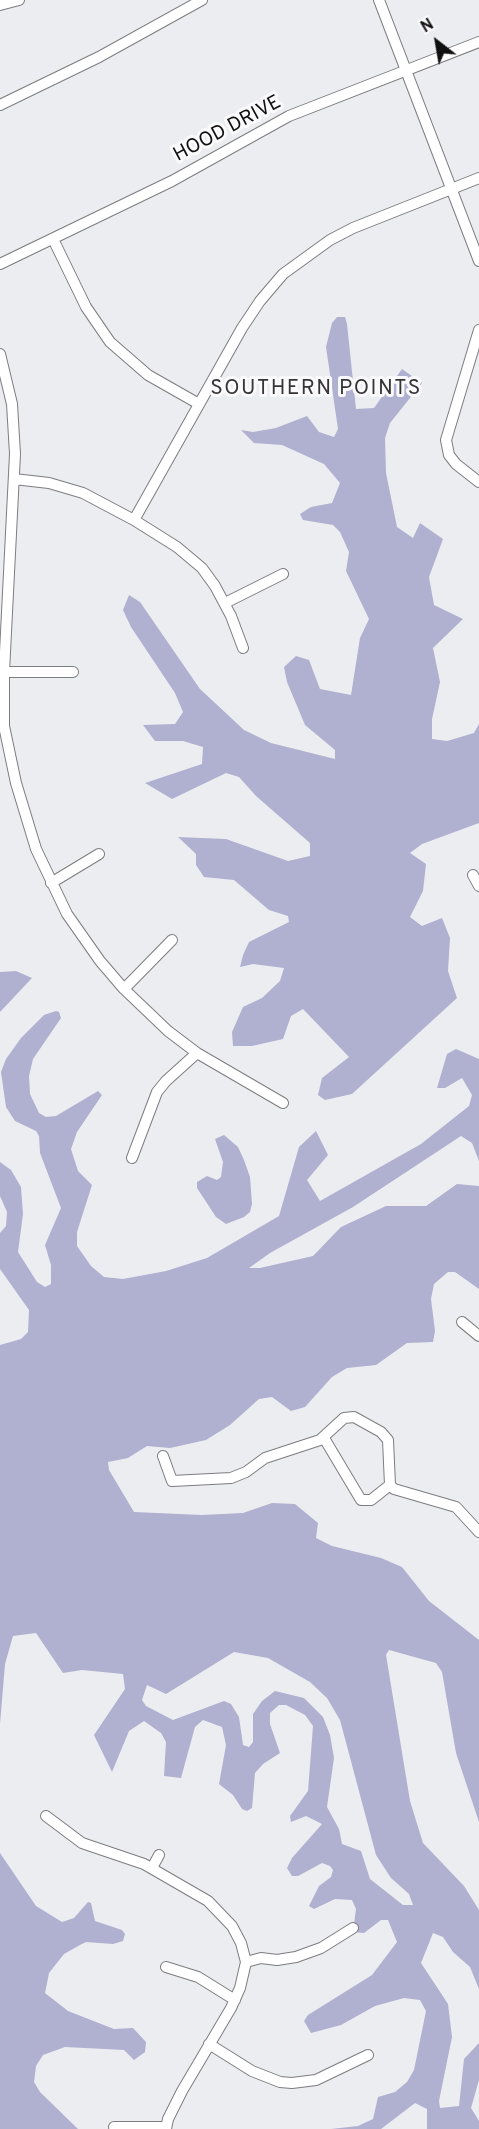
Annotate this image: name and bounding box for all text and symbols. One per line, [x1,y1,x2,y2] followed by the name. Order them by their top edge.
[407,12,467,72] north arrow
[418,15,438,38] text: N
[170,92,286,168] street label: HOOD DRIVE
[210,377,422,403] district label: SOUTHERN POINTS

